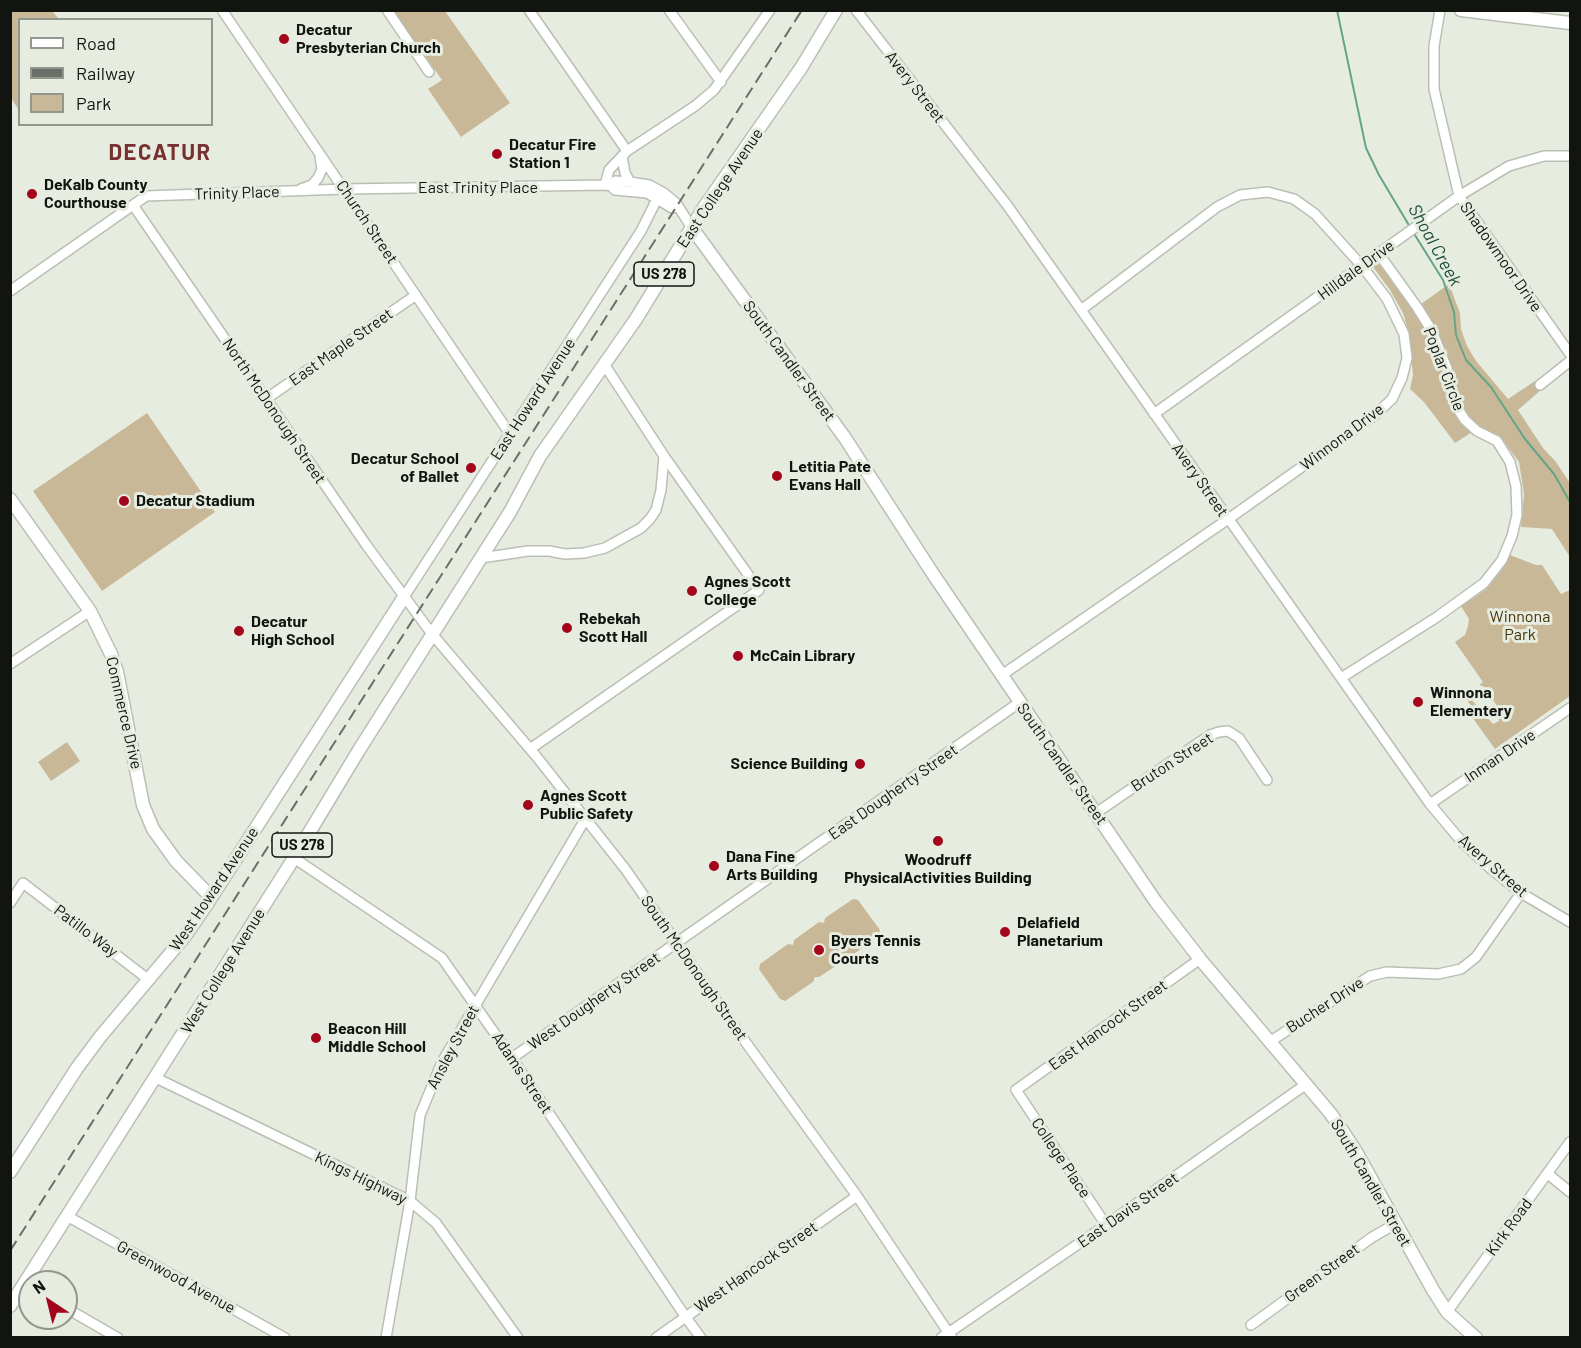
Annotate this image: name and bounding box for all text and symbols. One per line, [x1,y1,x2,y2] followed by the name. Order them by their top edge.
[18,18,213,126] legend
[296,20,441,58] place label: Decatur Presbyterian Church
[76,32,116,54] text: Road
[277,32,291,46] marker: Decatur Presbyterian Church
[881,47,949,127] street label: Avery Street
[76,62,135,84] text: Railway
[76,92,111,114] text: Park
[673,125,767,251] street label: East College Avenue
[509,135,596,173] place label: Decatur Fire Station 1
[108,140,212,166] district label: DECATUR
[490,147,504,161] marker: Decatur Fire Station 1
[44,175,148,213] place label: DeKalb County Courthouse
[332,177,402,267] street label: Church Street
[418,178,538,198] street label: East Trinity Place
[194,182,280,204] street label: Trinity Place
[25,187,39,201] marker: DeKalb County Courthouse
[1456,198,1546,316] street label: Shadowmoor Drive
[1404,200,1466,290] water label: Shoal Creek
[1314,236,1398,304] street label: Hilldale Drive
[634,262,694,286] road number: US 278
[739,297,839,425] street label: South Candler Street
[285,304,397,390] street label: East Maple Street
[1419,325,1469,413] street label: Poplar Circle
[486,334,580,464] street label: East Howard Avenue
[218,335,330,487] street label: North McDonough Street
[1296,399,1388,475] street label: Winnona Drive
[1168,439,1232,521] street label: Avery Street
[351,449,459,487] place label: Decatur School of Ballet
[789,457,871,495] place label: Letitia Pate Evans Hall
[464,461,478,475] marker: Decatur School of Ballet
[770,469,784,483] marker: Letitia Pate Evans Hall
[136,491,255,511] place label: Decatur Stadium
[117,494,131,508] marker: Decatur Stadium
[704,572,791,610] place label: Agnes Scott College
[685,584,699,598] marker: Agnes Scott College
[1490,607,1550,645] park label: Winnona Park
[579,609,647,647] place label: Rebekah Scott Hall
[251,612,335,650] place label: Decatur High School
[560,621,574,635] marker: Rebekah Scott Hall
[232,624,246,638] marker: Decatur High School
[750,646,855,666] place label: McCain Library
[731,649,745,663] marker: McCain Library
[102,655,146,771] street label: Commerce Drive
[1430,683,1512,721] place label: Winnona Elementery
[1411,695,1425,709] marker: Winnona Elementery
[1013,699,1111,829] street label: South Candler Street
[1461,725,1539,787] street label: Inman Drive
[1127,728,1217,796] street label: Bruton Street
[825,740,961,844] street label: East Dougherty Street
[731,754,848,774] place label: Science Building
[853,757,867,771] marker: Science Building
[540,786,633,824] place label: Agnes Scott Public Safety
[521,798,535,812] marker: Agnes Scott Public Safety
[165,823,263,955] street label: West Howard Avenue
[1454,831,1532,901] street label: Avery Street
[272,833,332,857] road number: US 278
[931,834,945,848] marker: Woodruff PhysicalActivities Building
[726,847,818,885] place label: Dana Fine Arts Building
[844,850,1032,888] place label: Woodruff PhysicalActivities Building
[707,859,721,873] marker: Dana Fine Arts Building
[637,892,751,1044] street label: South McDonough Street
[50,901,122,961] street label: Patillo Way
[177,905,269,1037] street label: West College Avenue
[1017,913,1103,951] place label: Delafield Planetarium
[998,925,1012,939] marker: Delafield Planetarium
[831,931,921,969] place label: Byers Tennis Courts
[812,943,826,957] marker: Byers Tennis Courts
[524,948,664,1054] street label: West Dougherty Street
[1283,973,1367,1037] street label: Bucher Drive
[1045,976,1171,1074] street label: East Hancock Street
[423,1002,483,1092] street label: Ansley Street
[328,1019,426,1057] place label: Beacon Hill Middle School
[488,1029,556,1117] street label: Adams Street
[309,1031,323,1045] marker: Beacon Hill Middle School
[1027,1114,1095,1202] street label: College Place
[1327,1116,1415,1250] street label: South Candler Street
[312,1147,410,1209] street label: Kings Highway
[1074,1168,1182,1252] street label: East Davis Street
[1482,1195,1536,1259] street label: Kirk Road
[691,1217,821,1317] street label: West Hancock Street
[113,1236,239,1318] street label: Greenwood Avenue
[1281,1239,1363,1307] street label: Green Street
[18,1270,78,1330] north arrow
[29,1276,48,1297] text: N

